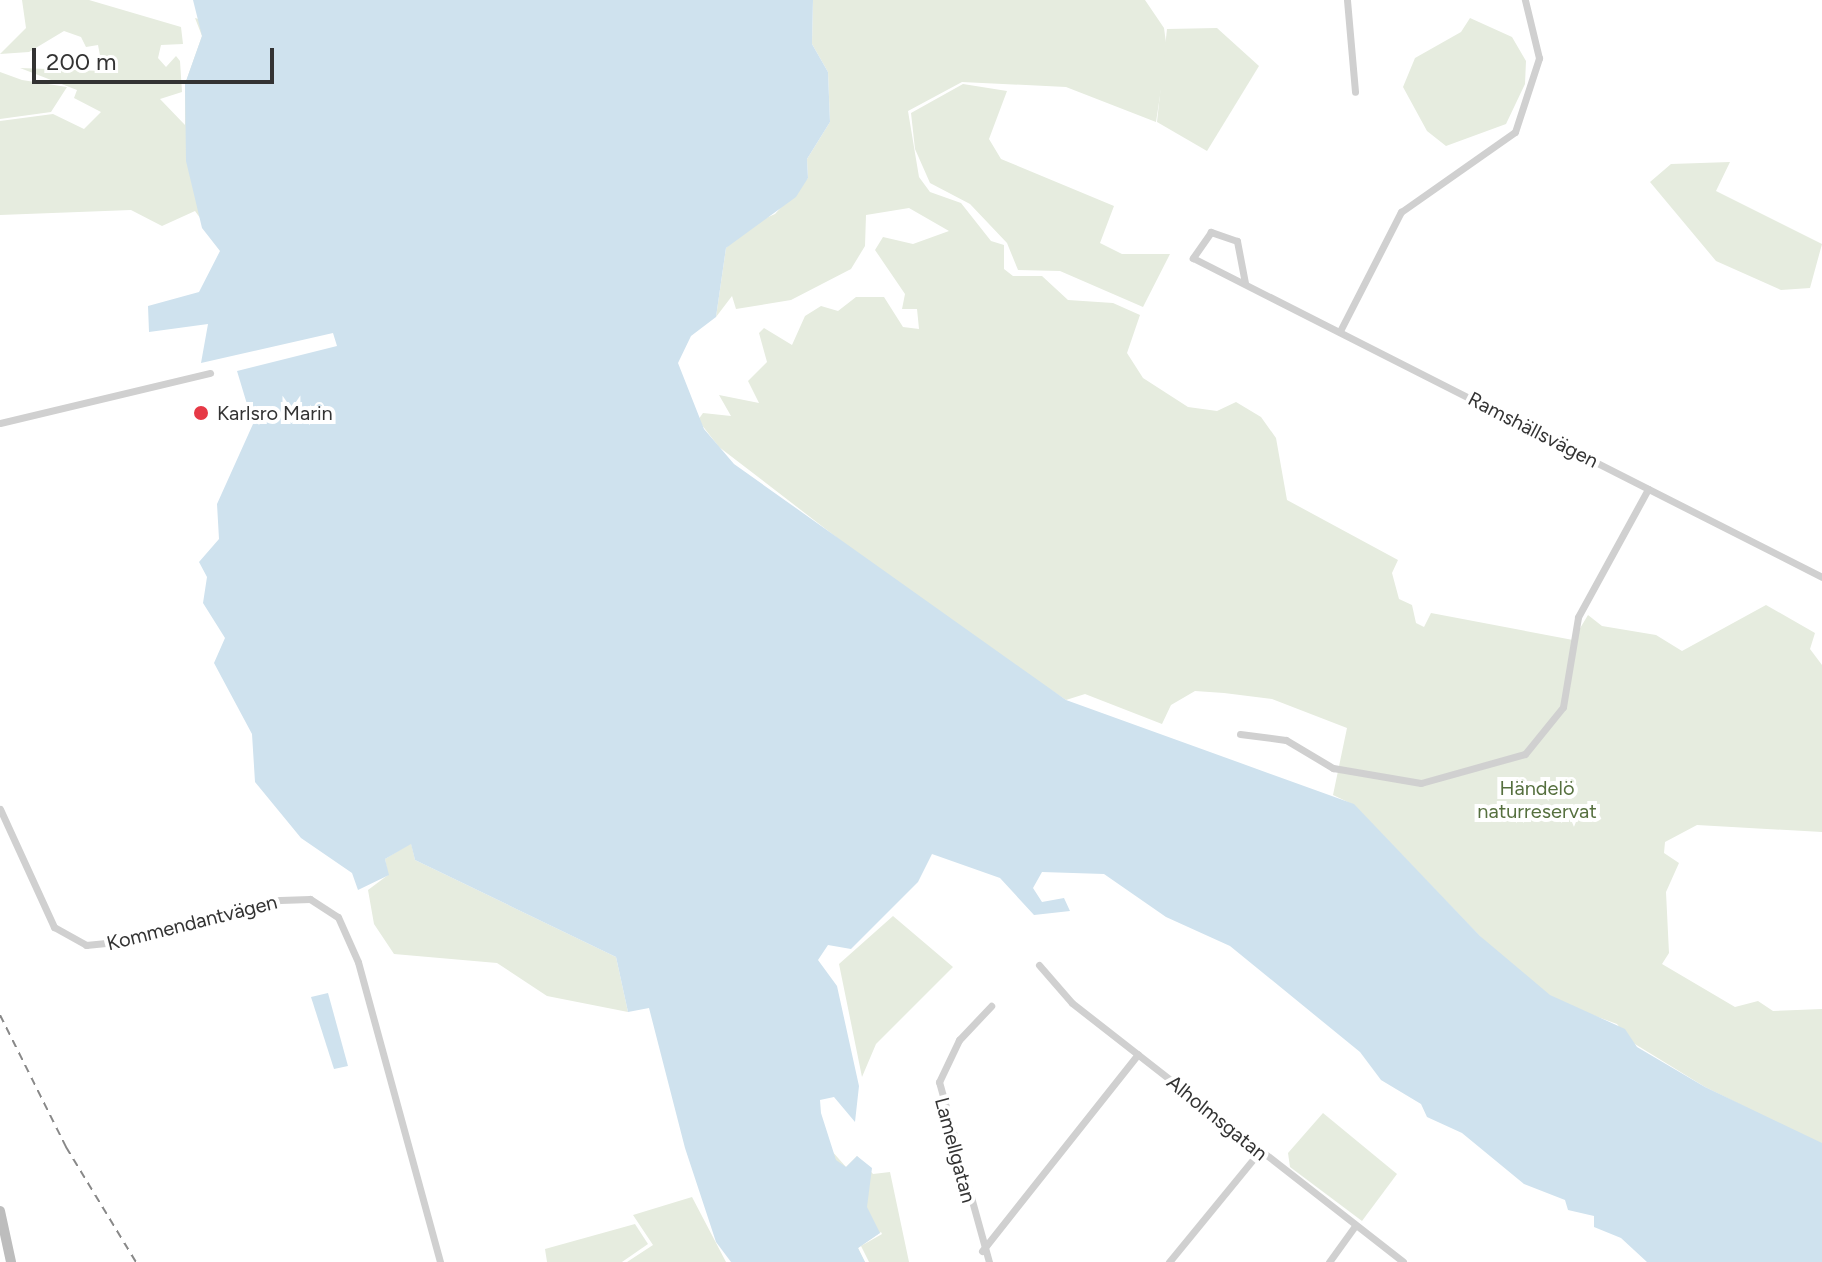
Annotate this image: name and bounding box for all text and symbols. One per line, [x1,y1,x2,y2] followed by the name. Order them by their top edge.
[36,32,278,82] scale bar
[46,47,117,76] text: 200 m
[1464,387,1602,473] street label: Ramshällsvägen
[217,401,333,425] place label: Karlsro Marin
[192,404,210,422] marker: Karlsro Marin
[1477,777,1597,824] park label: Händelö naturreservat
[104,890,280,956] street label: Kommendantvägen
[1162,1070,1272,1166] street label: Alholmsgatan
[929,1095,981,1205] street label: Lamellgatan

